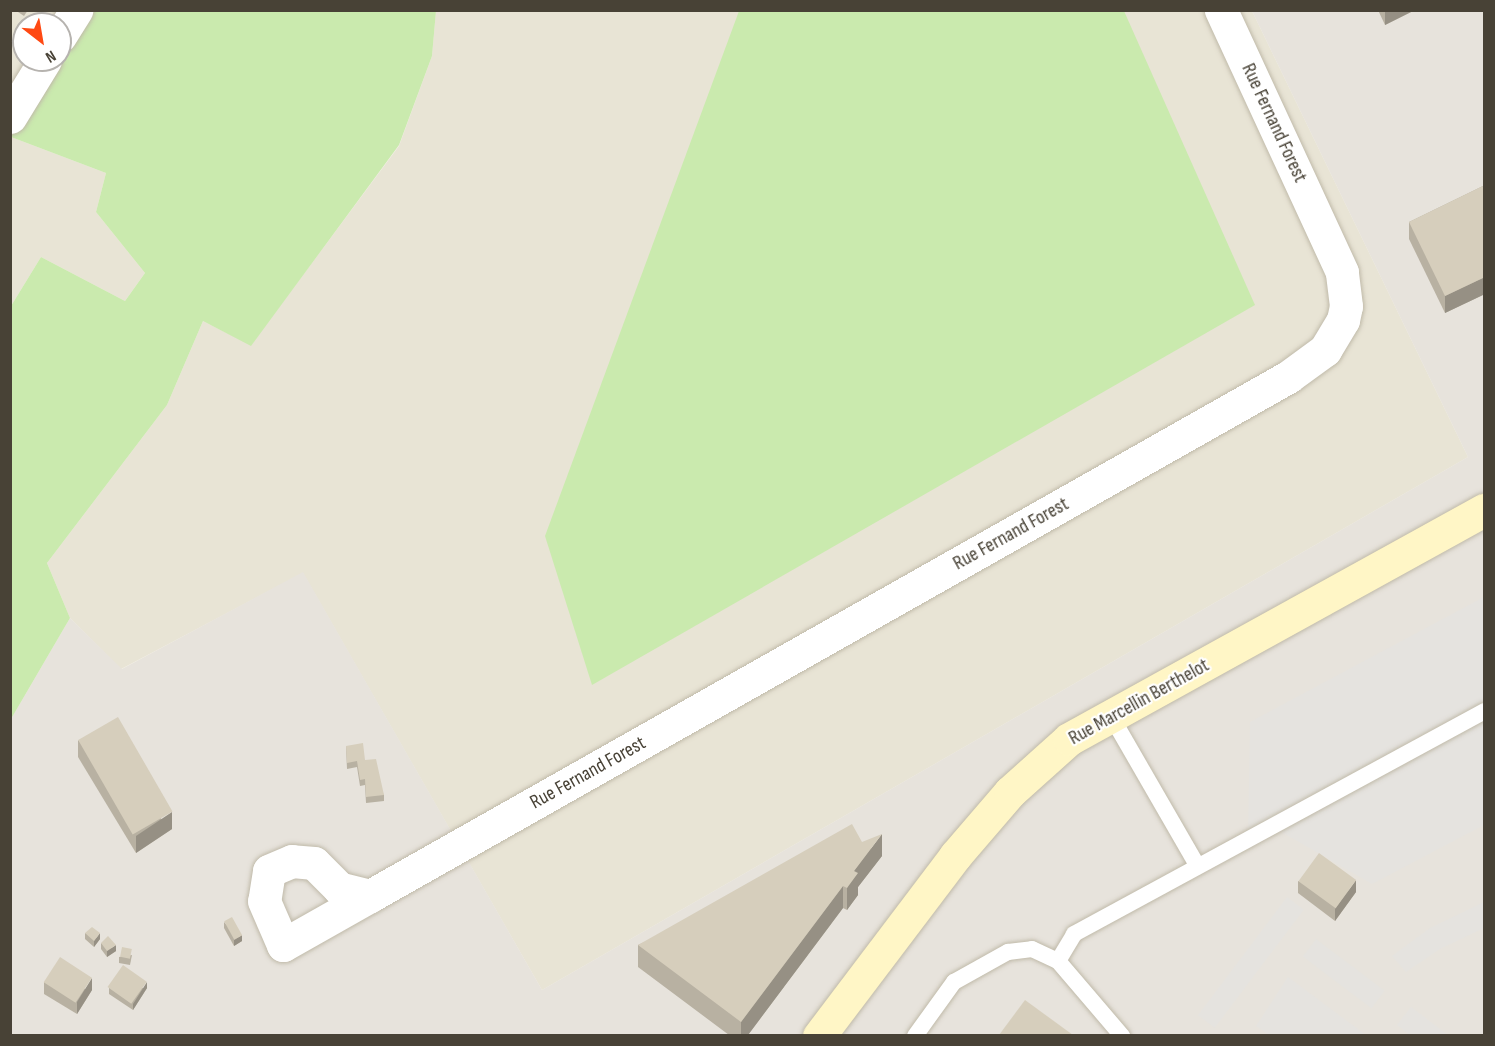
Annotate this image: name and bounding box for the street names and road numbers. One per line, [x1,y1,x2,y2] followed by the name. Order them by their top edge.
[1236,60,1312,186] street label: Rue Fernand Forest
[949,492,1073,576] street label: Rue Fernand Forest
[1065,653,1213,751] street label: Rue Marcellin Berthelot
[526,731,650,815] street label: Rue Fernand Forest

